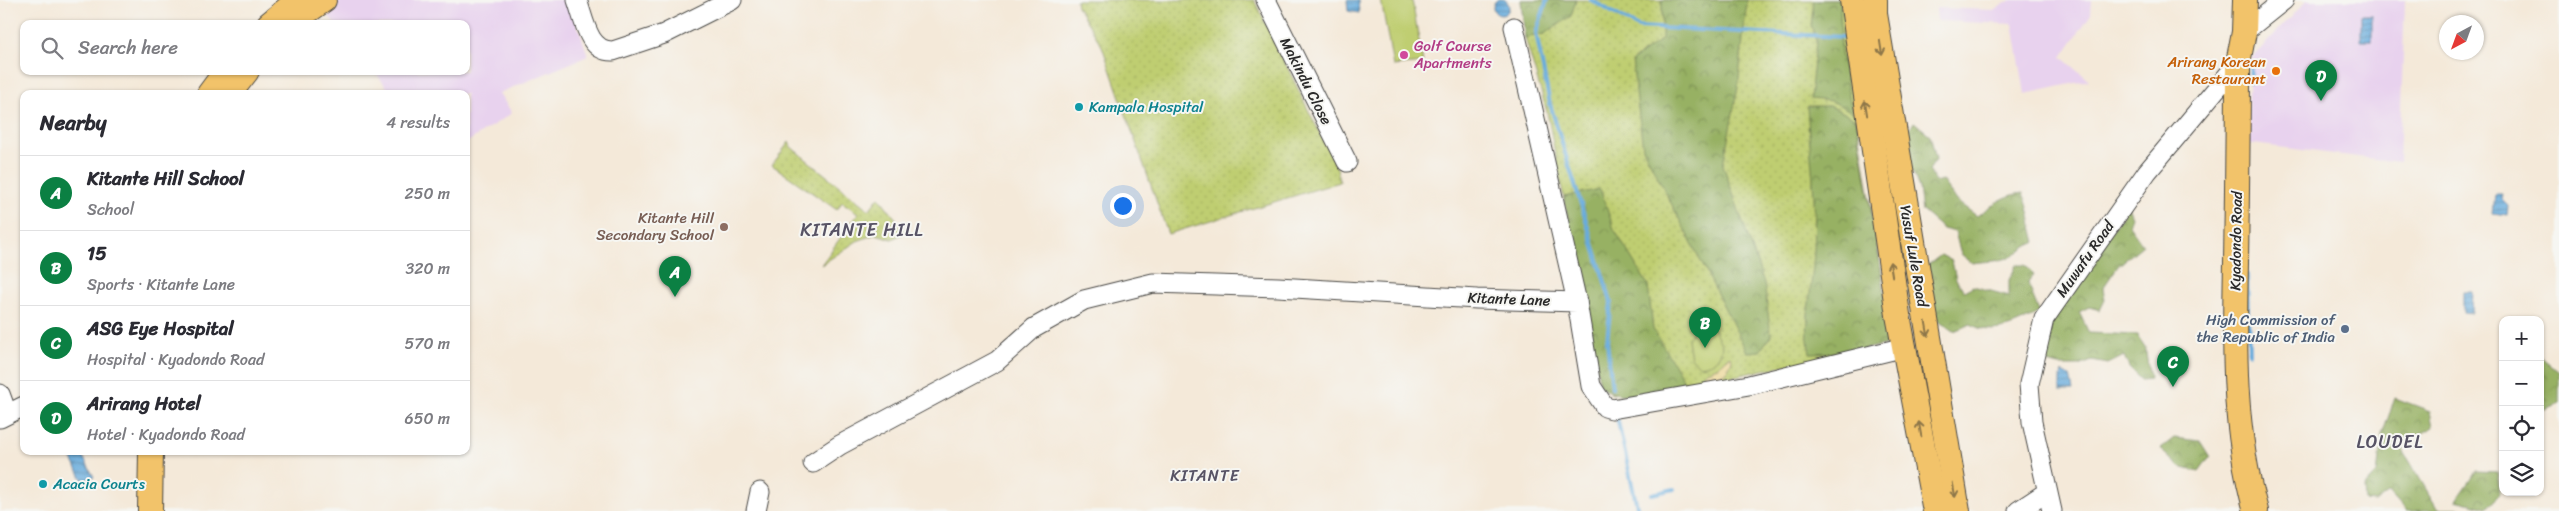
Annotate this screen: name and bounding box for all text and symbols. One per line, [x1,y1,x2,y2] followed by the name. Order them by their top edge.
[2439,15,2484,60] north arrow
[20,20,470,75] search box
[78,31,178,64] text: Search here
[1273,32,1339,130] street label: Makindu Close
[1413,33,1492,76] place label: Golf Course Apartments
[38,34,66,62] icon: search
[1876,40,1886,56] one-way arrow
[1398,49,1410,61] marker: Golf Course Apartments
[2166,49,2266,92] place label: Arirang Korean Restaurant
[2305,60,2337,101] pin: D
[2270,65,2282,77] marker: Arirang Korean Restaurant
[1089,94,1204,120] place label: Kampala Hospital
[1861,100,1871,116] one-way arrow
[1073,101,1085,113] marker: Kampala Hospital
[40,104,106,142] text: Nearby
[386,108,450,137] text: 4 results
[87,162,244,195] text: Kitante Hill School
[51,179,61,208] text: A
[404,179,450,208] text: 250 m
[2222,190,2250,291] street label: Kyadondo Road
[1110,193,1136,219] your location
[87,195,134,224] text: School
[1892,203,1936,310] street label: Yusuf Lule Road
[596,205,715,248] place label: Kitante Hill Secondary School
[800,214,924,246] district label: KITANTE HILL
[2049,214,2122,303] street label: Muwafu Road
[718,221,730,233] marker: Kitante Hill Secondary School
[87,237,107,270] text: 15
[51,254,61,283] text: B
[405,254,450,283] text: 320 m
[659,256,691,297] pin: A
[1886,261,1896,277] one-way arrow
[87,270,235,299] text: Sports · Kitante Lane
[1467,285,1551,313] street label: Kitante Lane
[1689,307,1721,348] pin: B
[2196,307,2336,350] place label: High Commission of the Republic of India
[87,312,234,345] text: ASG Eye Hospital
[2499,316,2544,496] map controls
[2499,316,2544,361] button: +
[1922,321,1932,337] one-way arrow
[2339,323,2351,335] marker: High Commission of the Republic of India
[51,329,61,358] text: C
[405,329,450,358] text: 570 m
[87,345,264,374] text: Hospital · Kyadondo Road
[2157,346,2189,387] pin: C
[2499,361,2544,406] button: −
[87,387,201,420] text: Arirang Hotel
[51,404,61,433] text: D
[405,404,450,433] text: 650 m
[2499,406,2544,451] button: locate
[87,420,245,449] text: Hotel · Kyadondo Road
[1914,421,1924,437] one-way arrow
[2357,426,2423,458] district label: LOUDEL
[2499,451,2544,496] button: layers
[1170,461,1240,490] district label: KITANTE
[52,471,146,497] place label: Acacia Courts
[37,478,49,490] marker: Acacia Courts
[1950,481,1960,497] one-way arrow

